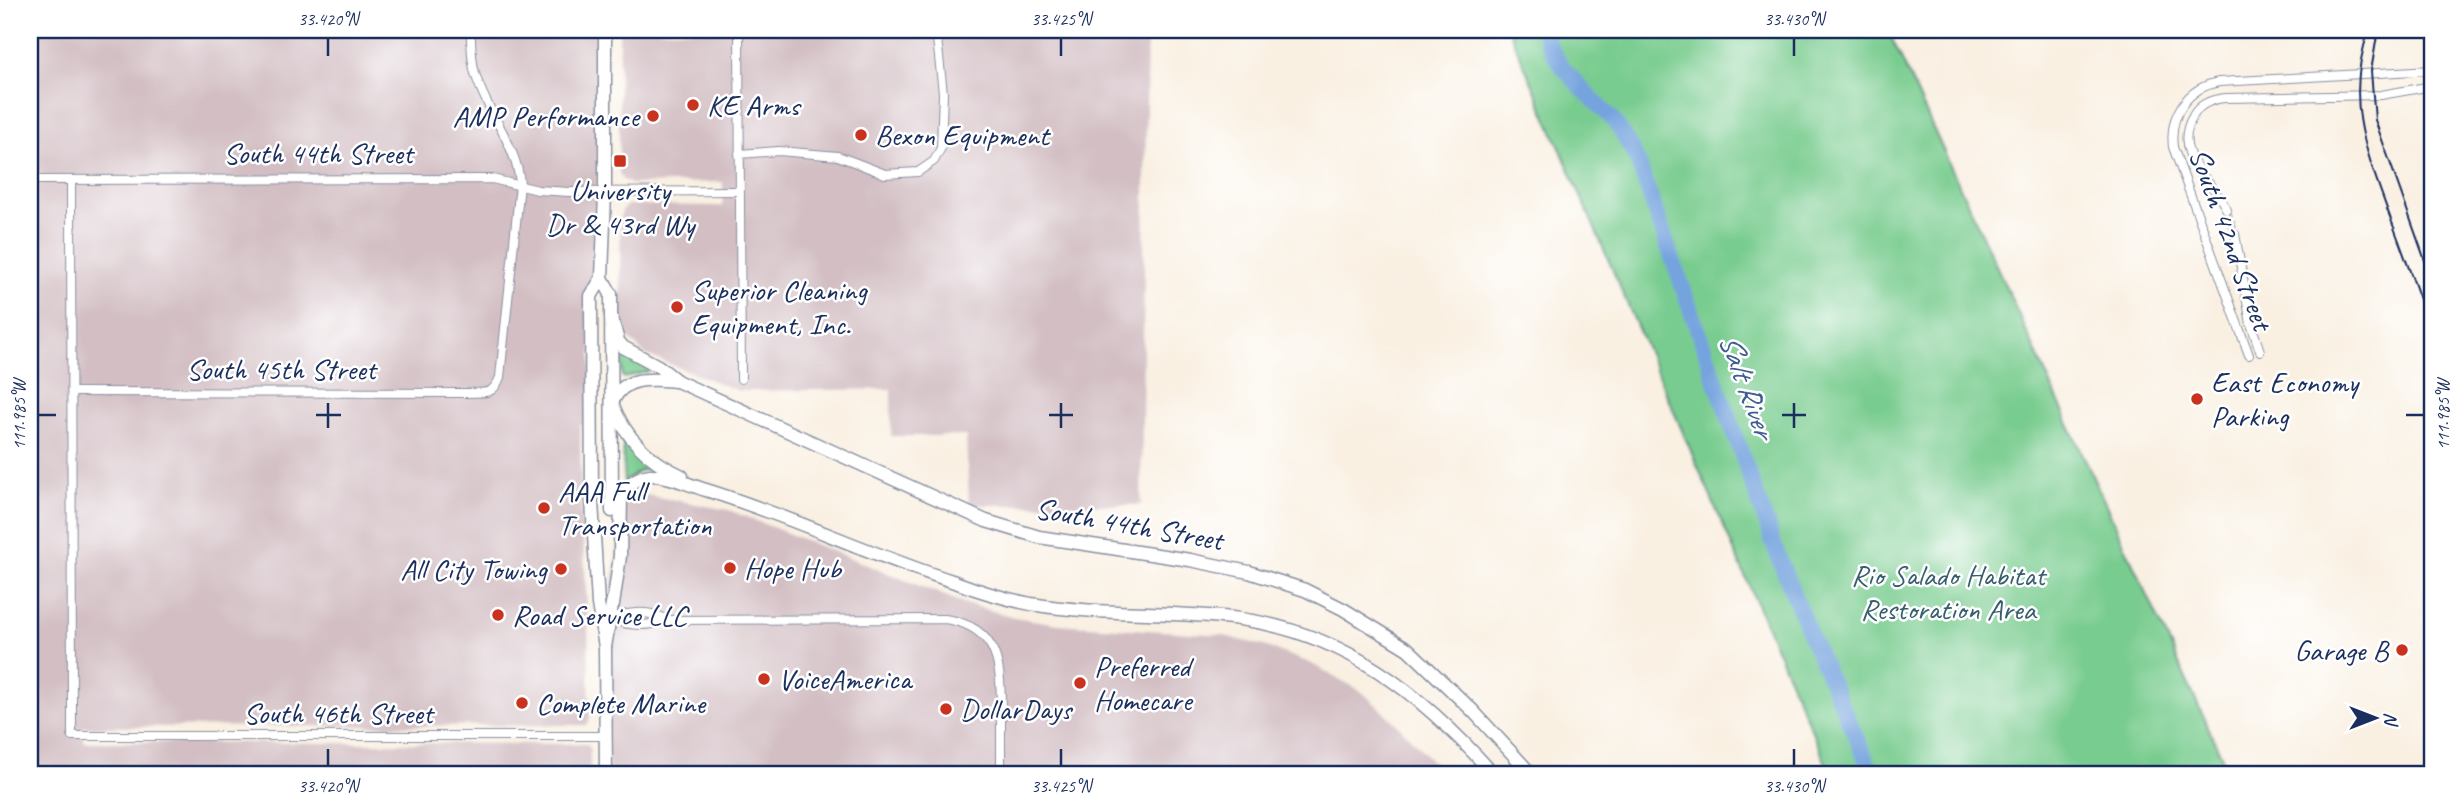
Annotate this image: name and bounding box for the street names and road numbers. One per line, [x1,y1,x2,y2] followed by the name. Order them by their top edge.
[223,134,416,172] street label: South 44th Street
[2180,143,2283,338] street label: South 42nd Street
[186,350,379,388] street label: South 45th Street
[1032,489,1229,560] street label: South 44th Street
[243,694,436,732] street label: South 46th Street

